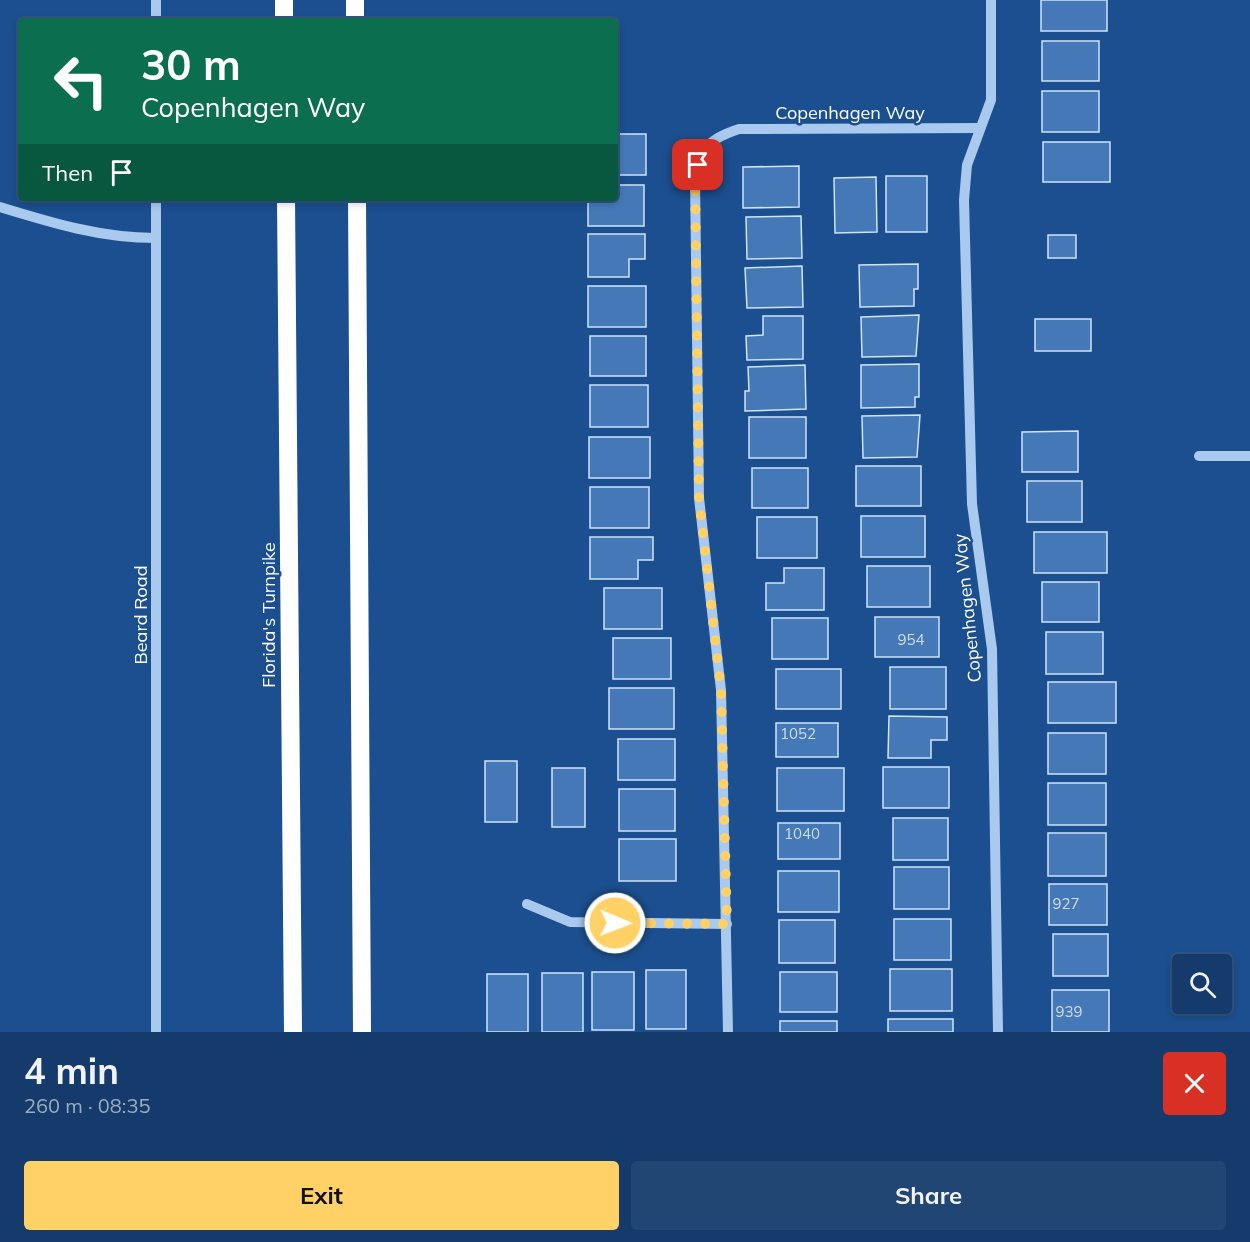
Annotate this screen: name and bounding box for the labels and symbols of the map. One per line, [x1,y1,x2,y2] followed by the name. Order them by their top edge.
[775,101,925,124] street label: Copenhagen Way
[672,139,723,190] pin
[948,532,986,684] street label: Copenhagen Way
[257,542,280,688] street label: Florida's Turnpike
[129,566,152,664] street label: Beard Road
[897,630,925,649] house number: 954
[780,724,816,743] house number: 1052
[784,824,820,843] house number: 1040
[583,891,647,955] position arrow
[1052,894,1080,913] house number: 927
[1055,1002,1083,1021] house number: 939

